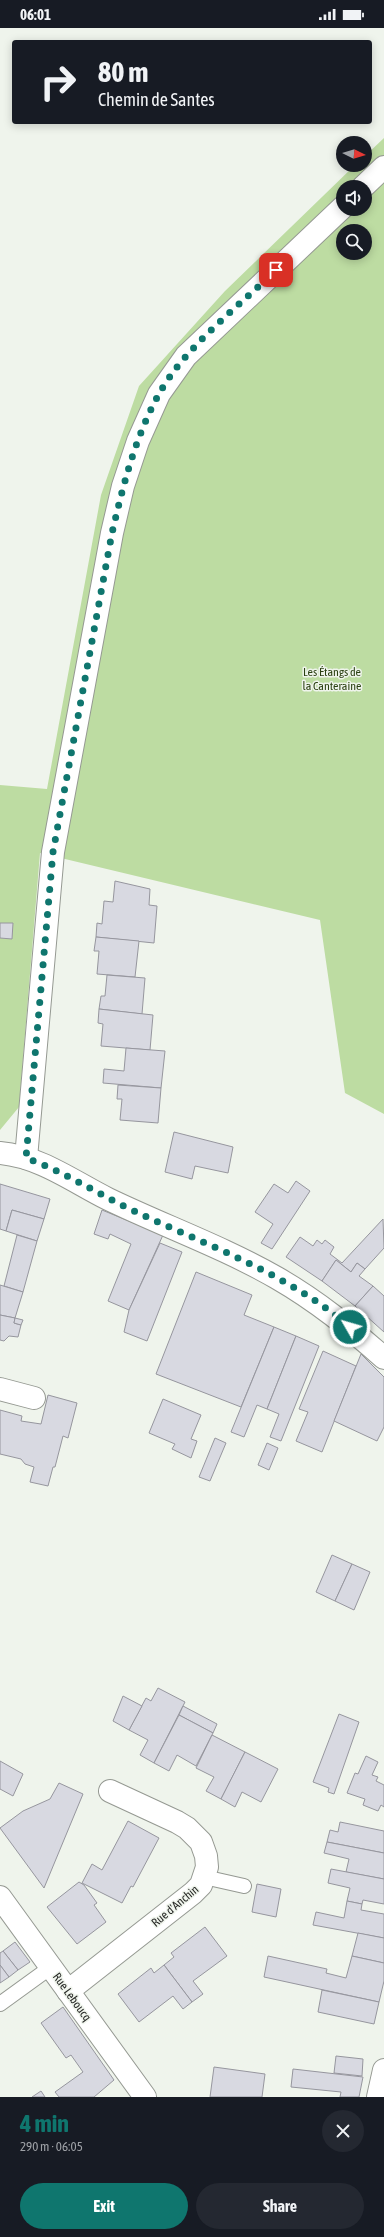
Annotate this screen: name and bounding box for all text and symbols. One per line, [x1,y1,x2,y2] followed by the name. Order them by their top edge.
[20,6,51,23] text: 06:01
[32,56,84,108] icon: right
[98,56,148,88] text: 80 m
[98,89,215,110] text: Chemin de Santes
[336,136,372,172] north arrow
[336,136,372,260] map controls
[336,180,372,216] button: sound
[336,224,372,260] button: search
[259,253,293,287] pin
[265,259,287,281] icon: arrive
[303,665,361,693] park label: Les Étangs de la Canteraine
[329,1306,371,1348] position arrow
[149,1882,201,1930] street label: Rue d'Anchin
[50,1970,94,2024] street label: Rue Leboucq
[20,2110,69,2137] text: 4 min
[322,2110,364,2152] button: close
[20,2139,83,2154] text: 290 m · 06:05
[20,2183,188,2229] button: Exit
[196,2183,364,2229] button: Share

